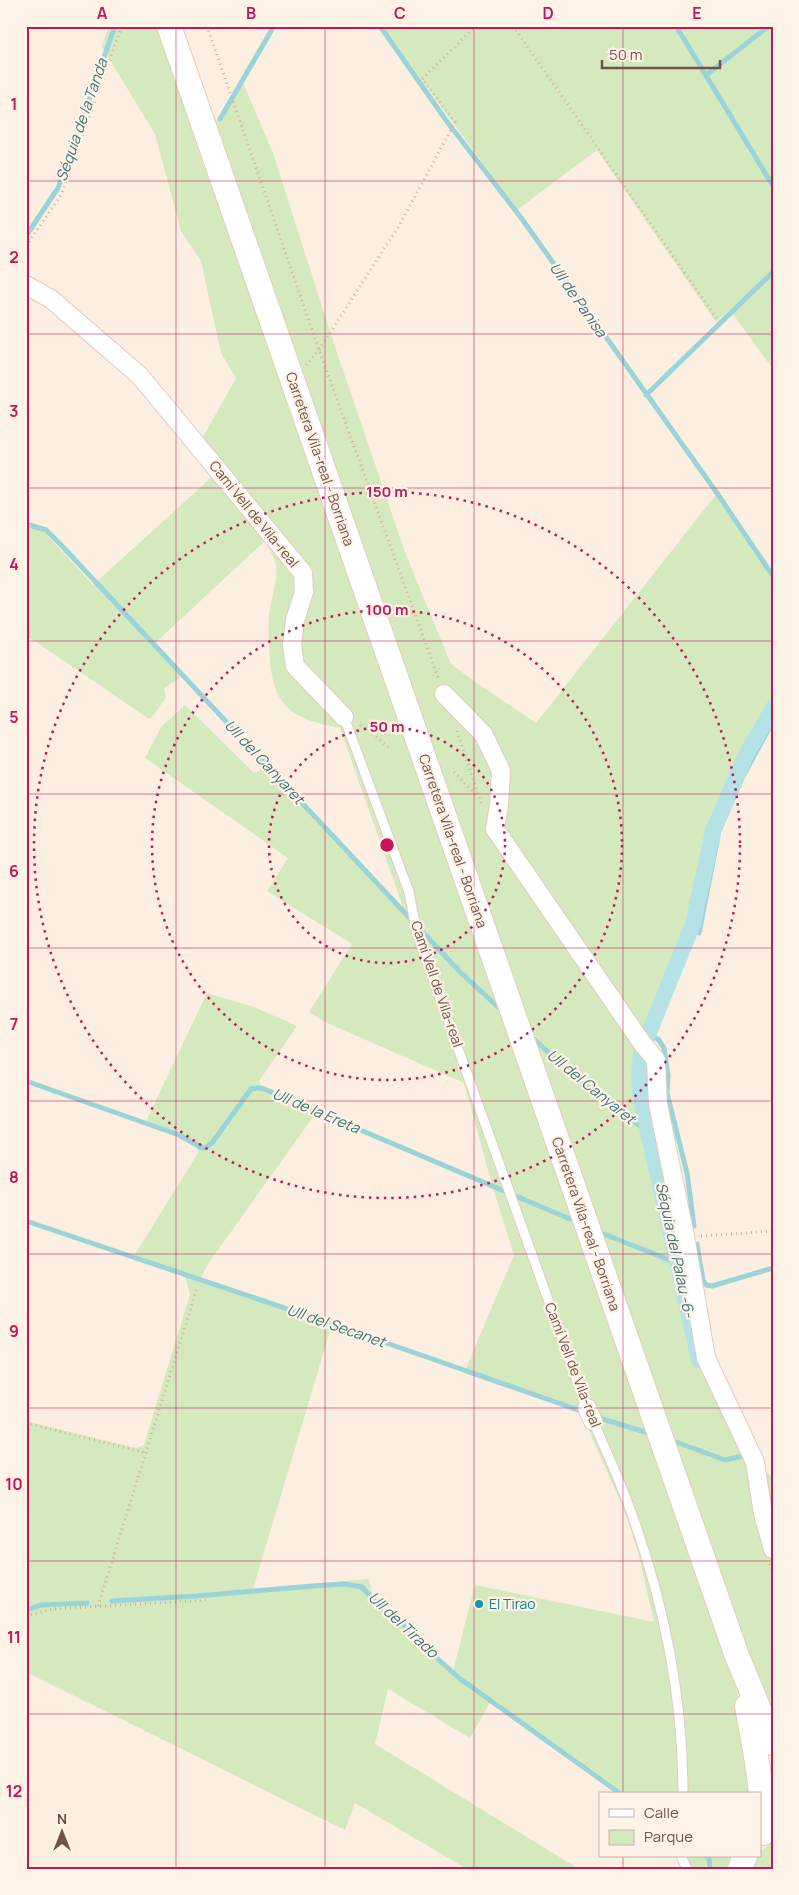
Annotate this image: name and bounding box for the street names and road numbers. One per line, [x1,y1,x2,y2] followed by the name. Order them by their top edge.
[282,369,359,548] street label: Carretera Vila-real - Borriana
[205,456,303,571] street label: Camí Vell de Vila-real
[415,751,492,930] street label: Carretera Vila-real - Borriana
[407,918,468,1050] street label: Camí Vell de Vila-real
[548,1134,625,1313] street label: Carretera Vila-real - Borriana
[541,1300,606,1430] street label: Camí Vell de Vila-real

